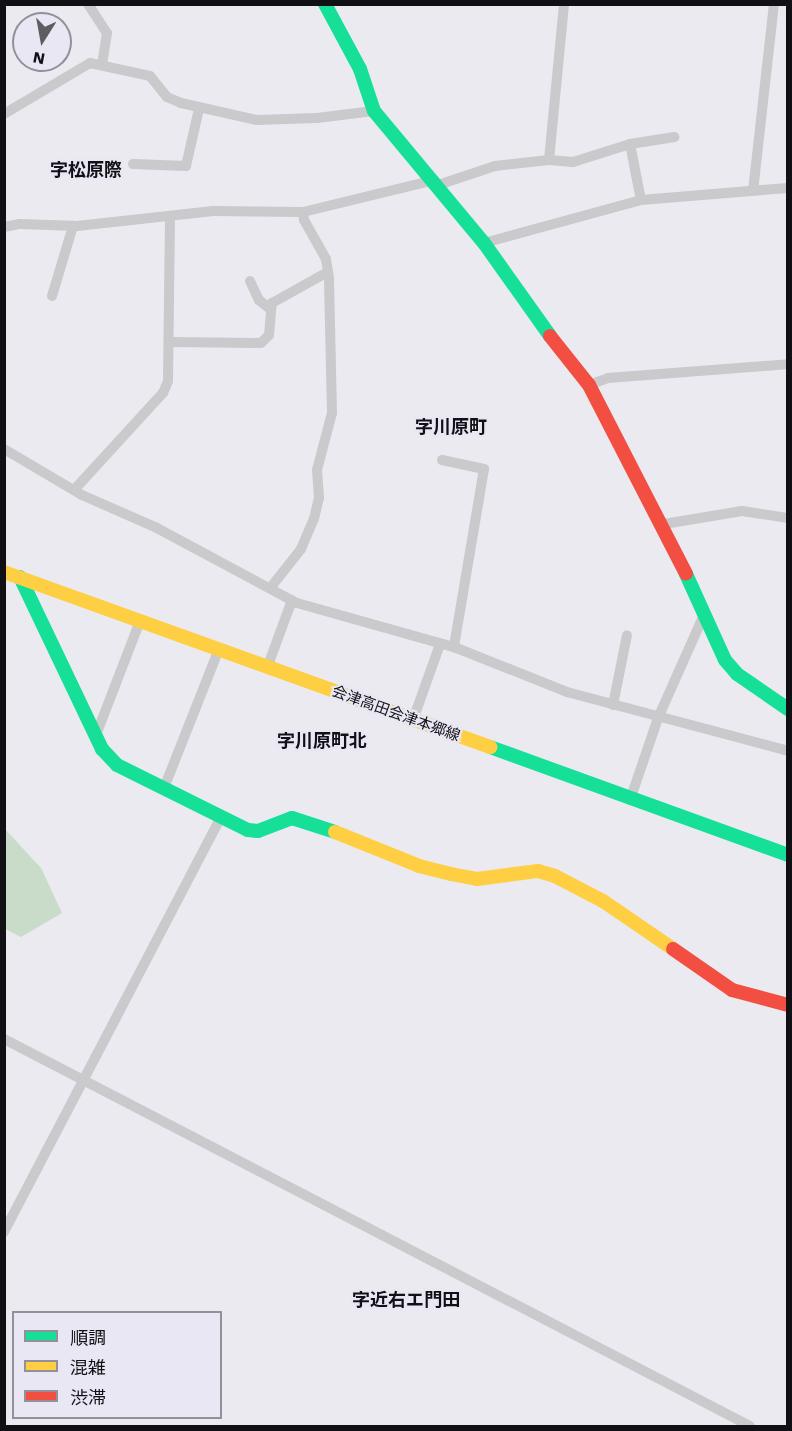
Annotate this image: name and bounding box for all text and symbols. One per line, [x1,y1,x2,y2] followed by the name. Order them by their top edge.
[12,12,72,72] north arrow
[31,48,46,69] text: N
[50,159,122,181] district label: 字松原際
[415,416,487,438] district label: 字川原町
[329,682,463,746] street label: 会津高田会津本郷線
[277,730,367,752] district label: 字川原町北
[352,1289,460,1311] district label: 字近右エ門田
[12,1311,222,1419] legend
[70,1327,106,1348] text: 順調
[70,1357,106,1378] text: 混雑
[70,1387,106,1408] text: 渋滞

